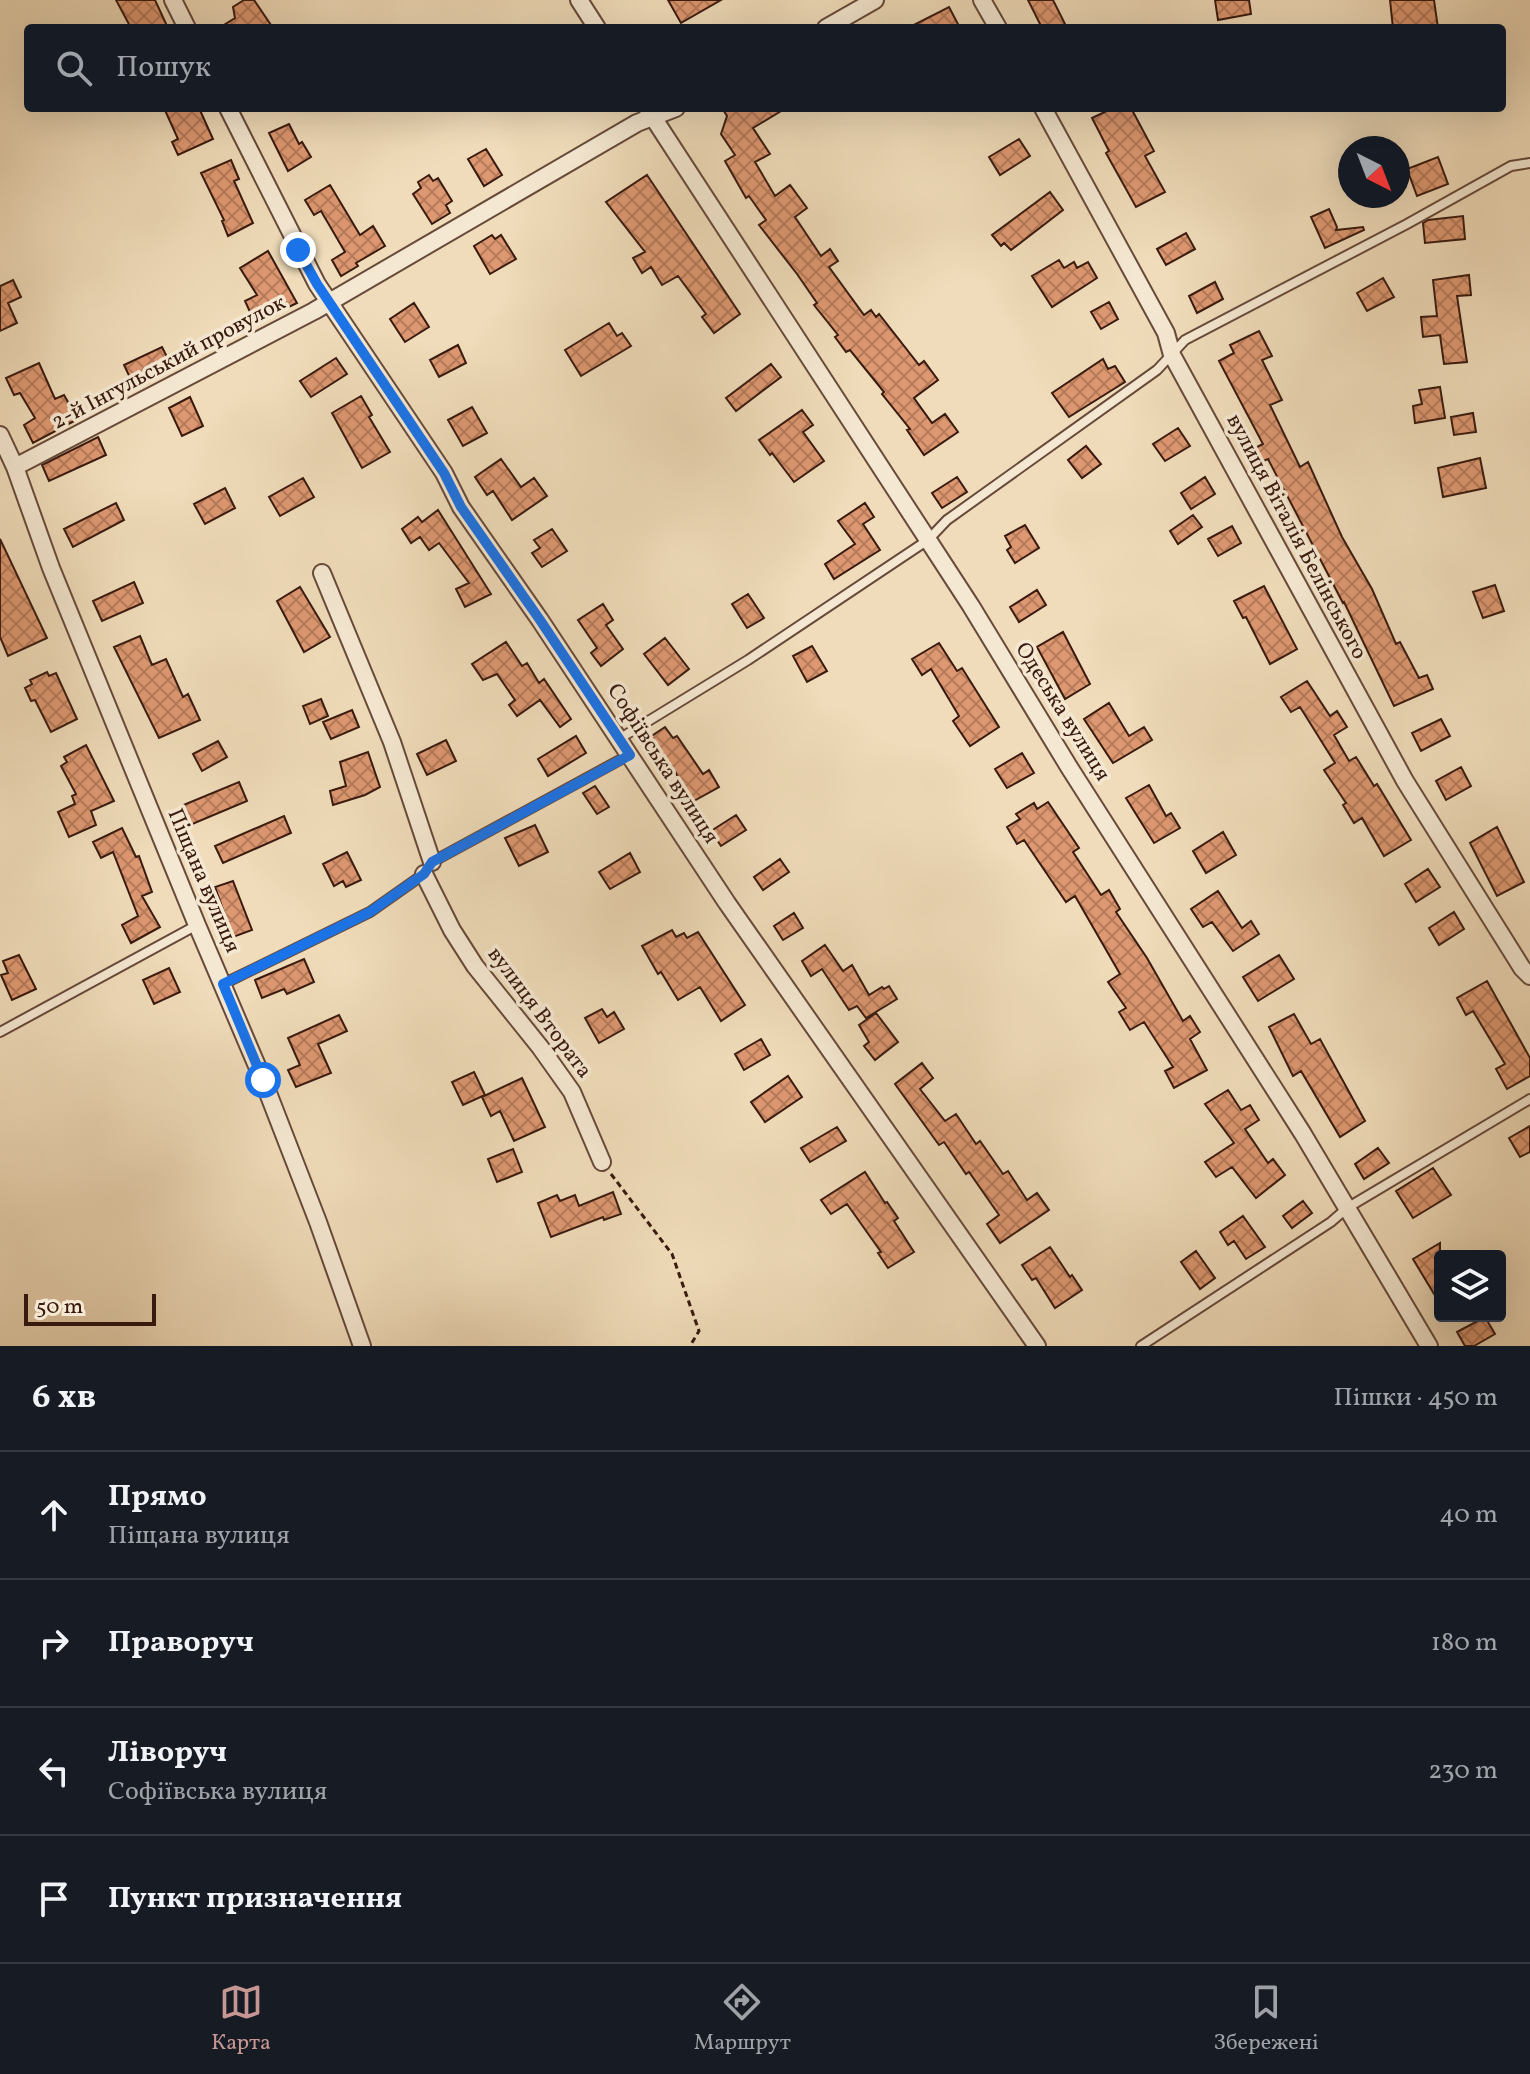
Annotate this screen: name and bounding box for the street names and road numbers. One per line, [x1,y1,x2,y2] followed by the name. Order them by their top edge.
[46,288,292,438] street label: 2-й Інгульський провулок
[1218,409,1374,665] street label: вулиця Віталія Белінського
[1007,637,1117,787] street label: Одеська вулиця
[598,678,726,850] street label: Софіївська вулиця
[159,804,247,958] street label: Піщана вулиця
[479,941,599,1085] street label: вулиця Втората

